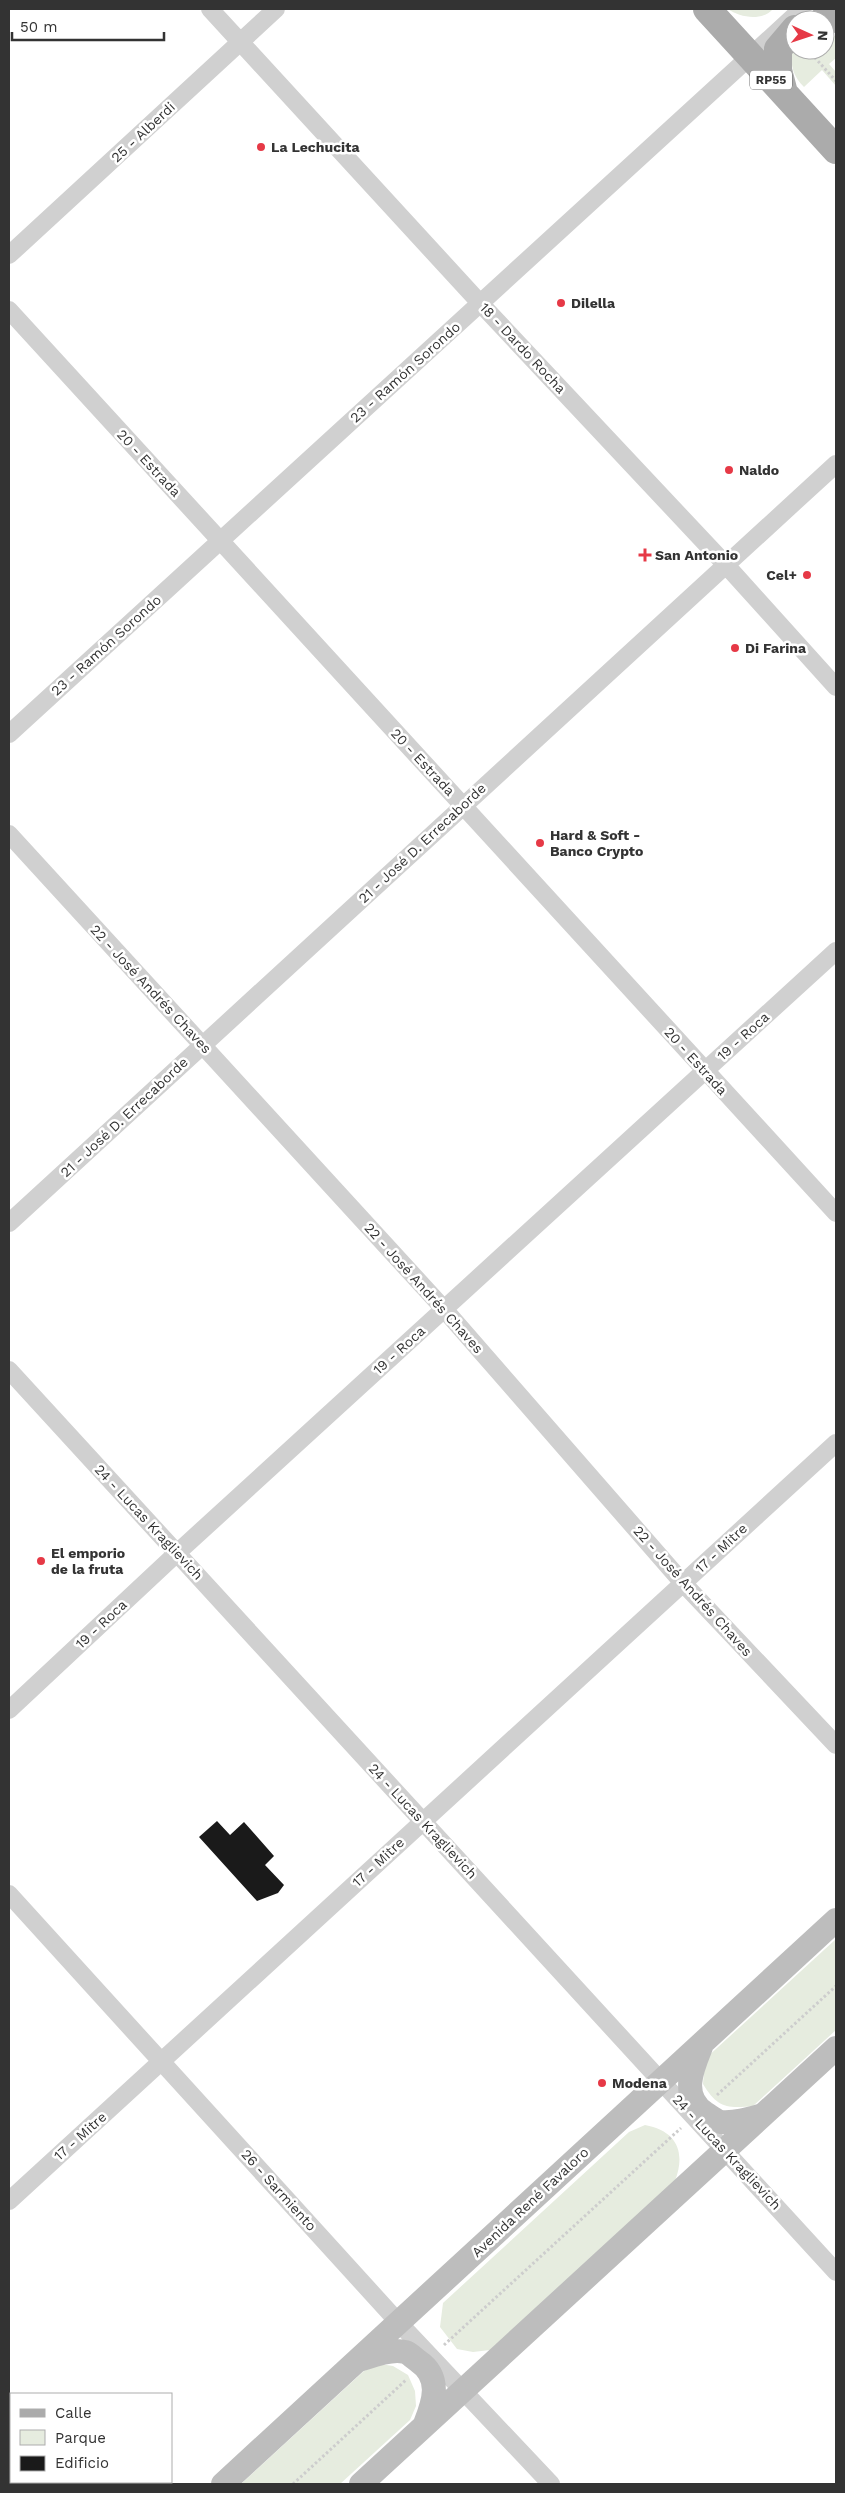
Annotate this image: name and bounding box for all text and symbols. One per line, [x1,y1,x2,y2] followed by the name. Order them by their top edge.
[12,10,165,42] scale bar
[785,10,835,60] north arrow
[20,18,57,36] text: 50 m
[815,30,831,41] text: N
[750,70,792,90] road number: RP55
[108,99,178,165] street label: 25 - Alberdi
[271,139,360,155] place label: La Lechucita
[255,141,267,153] marker: La Lechucita
[571,295,616,311] place label: Dilella
[555,297,567,309] marker: Dilella
[477,299,569,397] street label: 18 - Dardo Rocha
[347,318,463,426] street label: 23 - Ramón Sorondo
[114,426,184,500] street label: 20 - Estrada
[739,462,779,478] place label: Naldo
[723,464,735,476] marker: Naldo
[655,547,738,563] place label: San Antonio
[639,549,651,561] marker: San Antonio
[766,567,797,583] place label: Cel+
[801,569,813,581] marker: Cel+
[48,591,164,699] street label: 23 - Ramón Sorondo
[745,640,807,656] place label: Di Farina
[729,642,741,654] marker: Di Farina
[388,725,458,799] street label: 20 - Estrada
[355,780,489,906] street label: 21 - José D. Errecaborde
[550,827,643,859] place label: Hard & Soft - Banco Crypto
[534,837,546,849] marker: Hard & Soft - Banco Crypto
[87,922,215,1056] street label: 22 - José Andrés Chaves
[714,1009,772,1063] street label: 19 - Roca
[661,1024,731,1098] street label: 20 - Estrada
[57,1054,191,1180] street label: 21 - José D. Errecaborde
[361,1220,487,1356] street label: 22 - José Andrés Chaves
[370,1323,428,1377] street label: 19 - Roca
[92,1461,206,1583] street label: 24 - Lucas Kraglievich
[692,1520,750,1576] street label: 17 - Mitre
[630,1523,756,1659] street label: 22 - José Andrés Chaves
[51,1545,125,1577] place label: El emporio de la fruta
[35,1555,47,1567] marker: El emporio de la fruta
[72,1596,130,1652] street label: 19 - Roca
[366,1760,480,1882] street label: 24 - Lucas Kraglievich
[349,1834,407,1890] street label: 17 - Mitre
[612,2075,668,2091] place label: Modena
[596,2077,608,2089] marker: Modena
[670,2091,784,2213] street label: 24 - Lucas Kraglievich
[51,2108,109,2164] street label: 17 - Mitre
[468,2144,592,2260] street label: Avenida René Favaloro
[238,2146,320,2234] street label: 26 - Sarmiento
[10,2393,172,2483] legend
[55,2404,92,2422] text: Calle
[55,2429,106,2447] text: Parque
[55,2454,109,2472] text: Edificio

